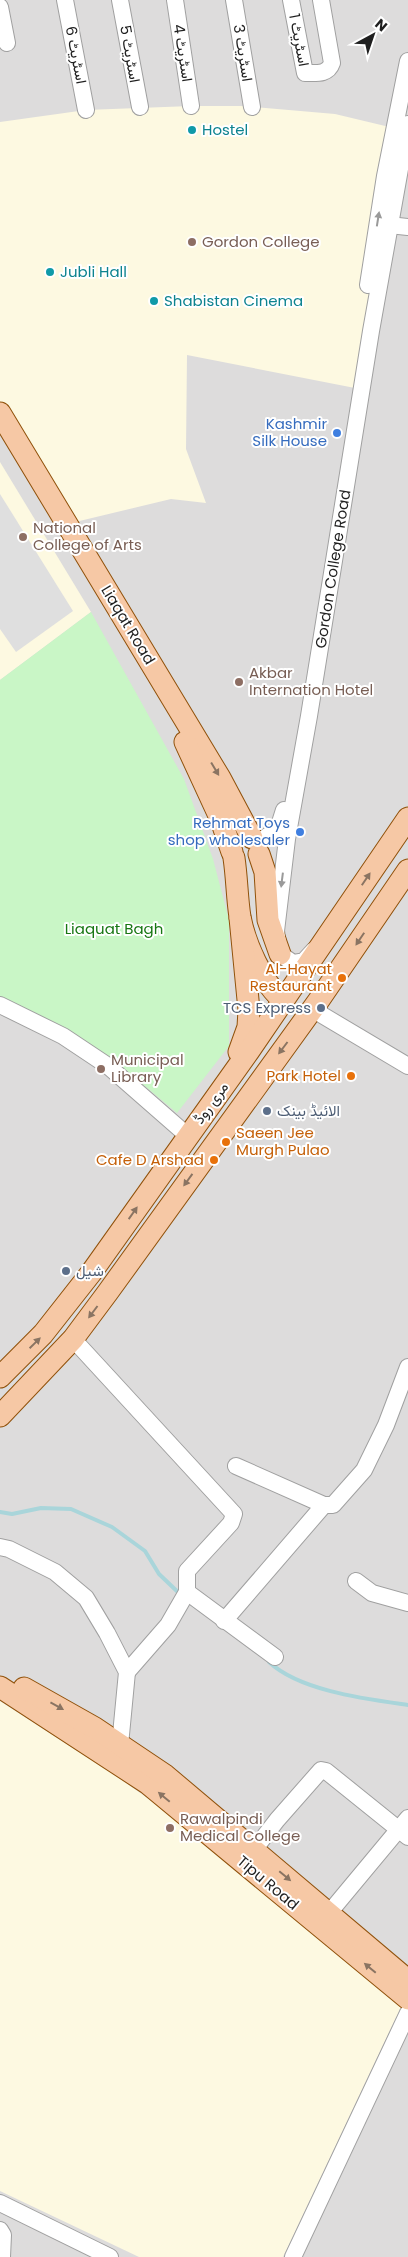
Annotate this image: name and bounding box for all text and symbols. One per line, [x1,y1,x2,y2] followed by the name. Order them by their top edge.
[348,10,398,60] north arrow
[284,12,315,68] street label: اسٹریٹ 1
[371,14,392,36] text: N
[115,23,146,84] street label: اسٹریٹ 5
[169,23,198,83] street label: اسٹریٹ 4
[229,23,258,83] street label: اسٹریٹ 3
[61,24,92,86] street label: اسٹریٹ 6
[202,119,248,140] place label: Hostel
[186,124,198,136] marker: Hostel
[374,211,382,227] one-way arrow
[202,231,320,252] place label: Gordon College
[186,236,198,248] marker: Gordon College
[60,261,127,282] place label: Jubli Hall
[44,266,56,278] marker: Jubli Hall
[164,290,303,311] place label: Shabistan Cinema
[148,295,160,307] marker: Shabistan Cinema
[252,413,327,451] place label: Kashmir Silk House
[331,427,343,439] marker: Kashmir Silk House
[310,488,355,650] street label: Gordon College Road
[33,517,142,555] place label: National College of Arts
[17,531,29,543] marker: National College of Arts
[96,581,160,668] street label: Liaqat Road
[249,662,373,700] place label: Akbar Internation Hotel
[233,676,245,688] marker: Akbar Internation Hotel
[211,763,220,776] one-way arrow
[168,812,290,850] place label: Rehmat Toys shop wholesaler
[294,826,306,838] marker: Rehmat Toys shop wholesaler
[278,872,286,888] one-way arrow
[362,873,371,886] one-way arrow
[65,918,163,939] park label: Liaquat Bagh
[355,932,365,945] one-way arrow
[250,958,332,996] place label: Al-Hayat Restaurant
[336,972,348,984] marker: Al-Hayat Restaurant
[223,997,311,1018] place label: TCS Express
[315,1002,327,1014] marker: TCS Express
[278,1041,289,1054] one-way arrow
[111,1049,184,1087] place label: Municipal Library
[95,1063,107,1075] marker: Municipal Library
[266,1065,341,1086] place label: Park Hotel
[345,1070,357,1082] marker: Park Hotel
[188,1077,233,1128] street label: مری روڈ
[277,1100,340,1121] place label: الائیڈ بینک
[261,1105,273,1117] marker: الائیڈ بینک
[236,1122,330,1160] place label: Saeen Jee Murgh Pulao
[220,1136,232,1148] marker: Saeen Jee Murgh Pulao
[96,1149,204,1170] place label: Cafe D Arshad
[208,1154,220,1166] marker: Cafe D Arshad
[183,1173,193,1187] one-way arrow
[128,1206,138,1220] one-way arrow
[76,1260,104,1281] place label: شیل
[60,1265,72,1277] marker: شیل
[88,1305,98,1319] one-way arrow
[29,1337,41,1349] one-way arrow
[51,1702,64,1711] one-way arrow
[158,1792,171,1803] one-way arrow
[180,1808,300,1846] place label: Rawalpindi Medical College
[164,1822,176,1834] marker: Rawalpindi Medical College
[233,1851,304,1915] street label: Tipu Road
[279,1871,292,1882] one-way arrow
[365,1962,377,1974] one-way arrow

